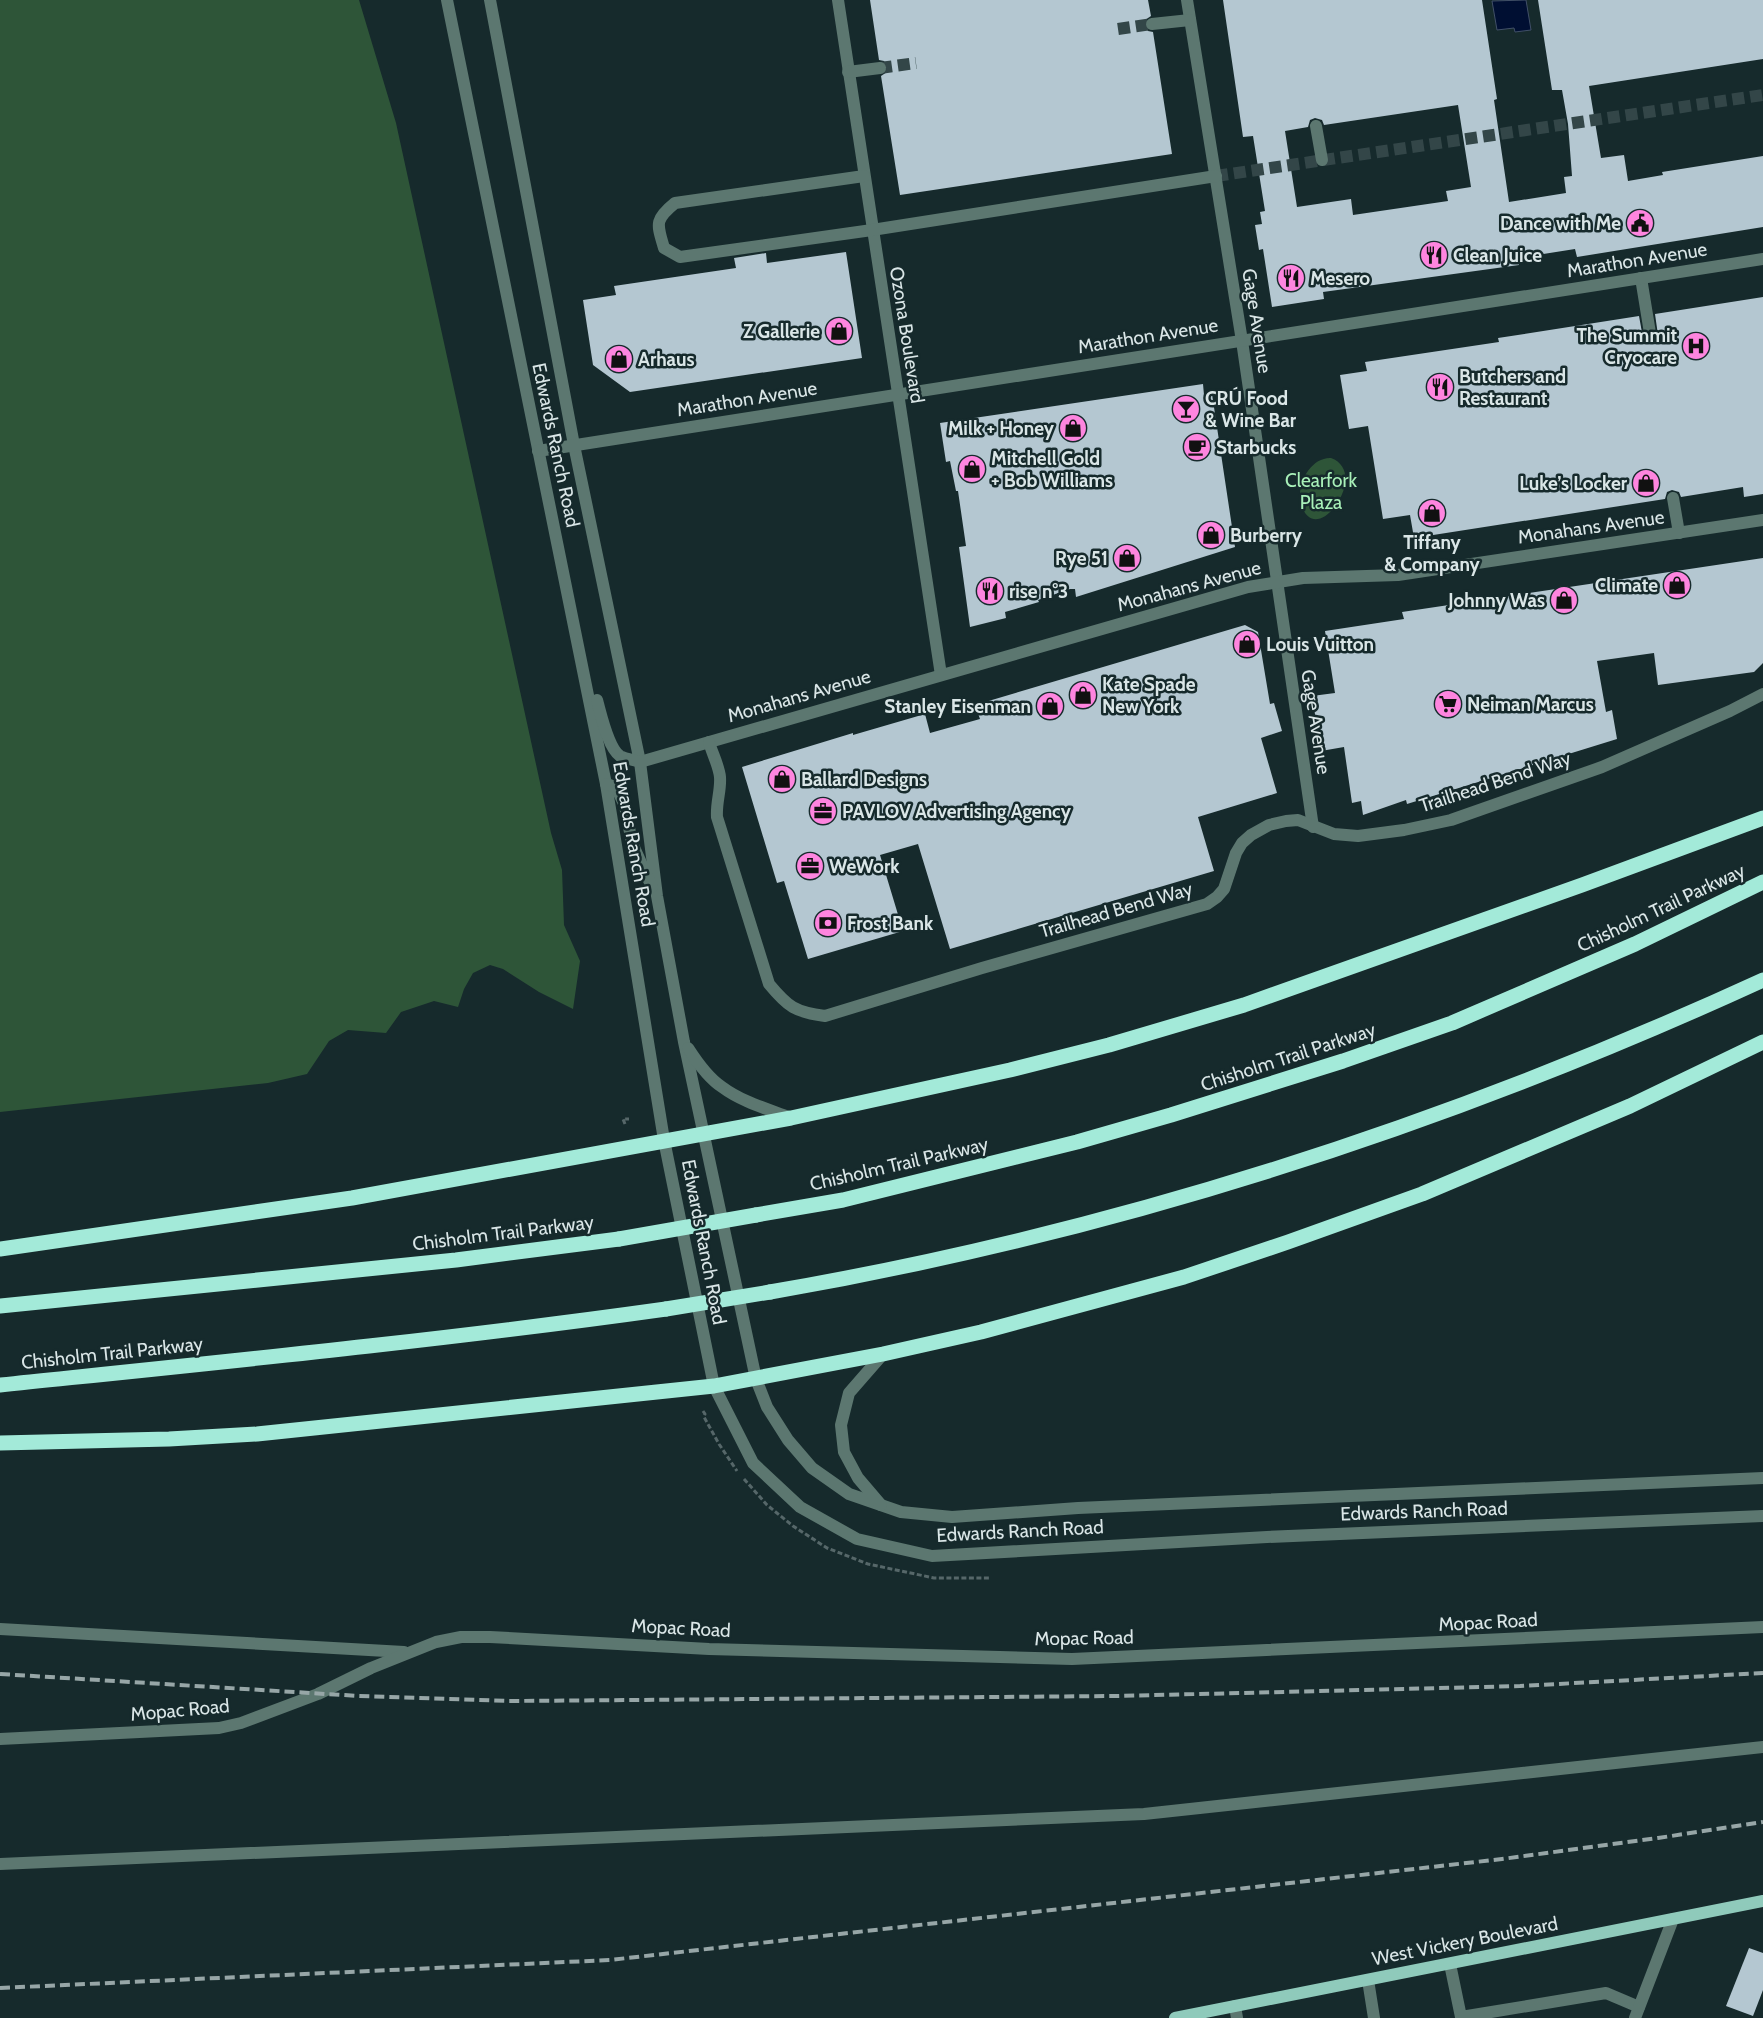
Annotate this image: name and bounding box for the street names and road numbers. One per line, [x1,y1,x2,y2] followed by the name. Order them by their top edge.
[1565,238,1709,282] street label: Marathon Avenue
[885,265,929,405] street label: Ozona Boulevard
[1237,267,1277,375] street label: Gage Avenue
[1076,314,1220,358] street label: Marathon Avenue
[527,361,585,529] street label: Edwards Ranch Road
[675,377,819,421] street label: Marathon Avenue
[1516,505,1666,549] street label: Monahans Avenue
[1115,556,1264,616] street label: Monahans Avenue
[725,664,873,727] street label: Monahans Avenue
[1296,668,1336,776] street label: Gage Avenue
[1416,747,1574,817] street label: Trailhead Bend Way
[608,760,660,928] street label: Edwards Ranch Road
[1573,859,1749,957] street label: Chisholm Trail Parkway
[1037,877,1195,943] street label: Trailhead Bend Way
[1198,1018,1379,1096] street label: Chisholm Trail Parkway
[807,1132,991,1196] street label: Chisholm Trail Parkway
[677,1158,731,1326] street label: Edwards Ranch Road
[411,1210,595,1256] street label: Chisholm Trail Parkway
[20,1332,204,1374] street label: Chisholm Trail Parkway
[1340,1497,1508,1525] street label: Edwards Ranch Road
[936,1515,1104,1547] street label: Edwards Ranch Road
[1438,1608,1538,1636] street label: Mopac Road
[631,1614,731,1642] street label: Mopac Road
[1034,1626,1134,1650] street label: Mopac Road
[129,1694,231,1726] street label: Mopac Road
[1370,1912,1560,1970] street label: West Vickery Boulevard

